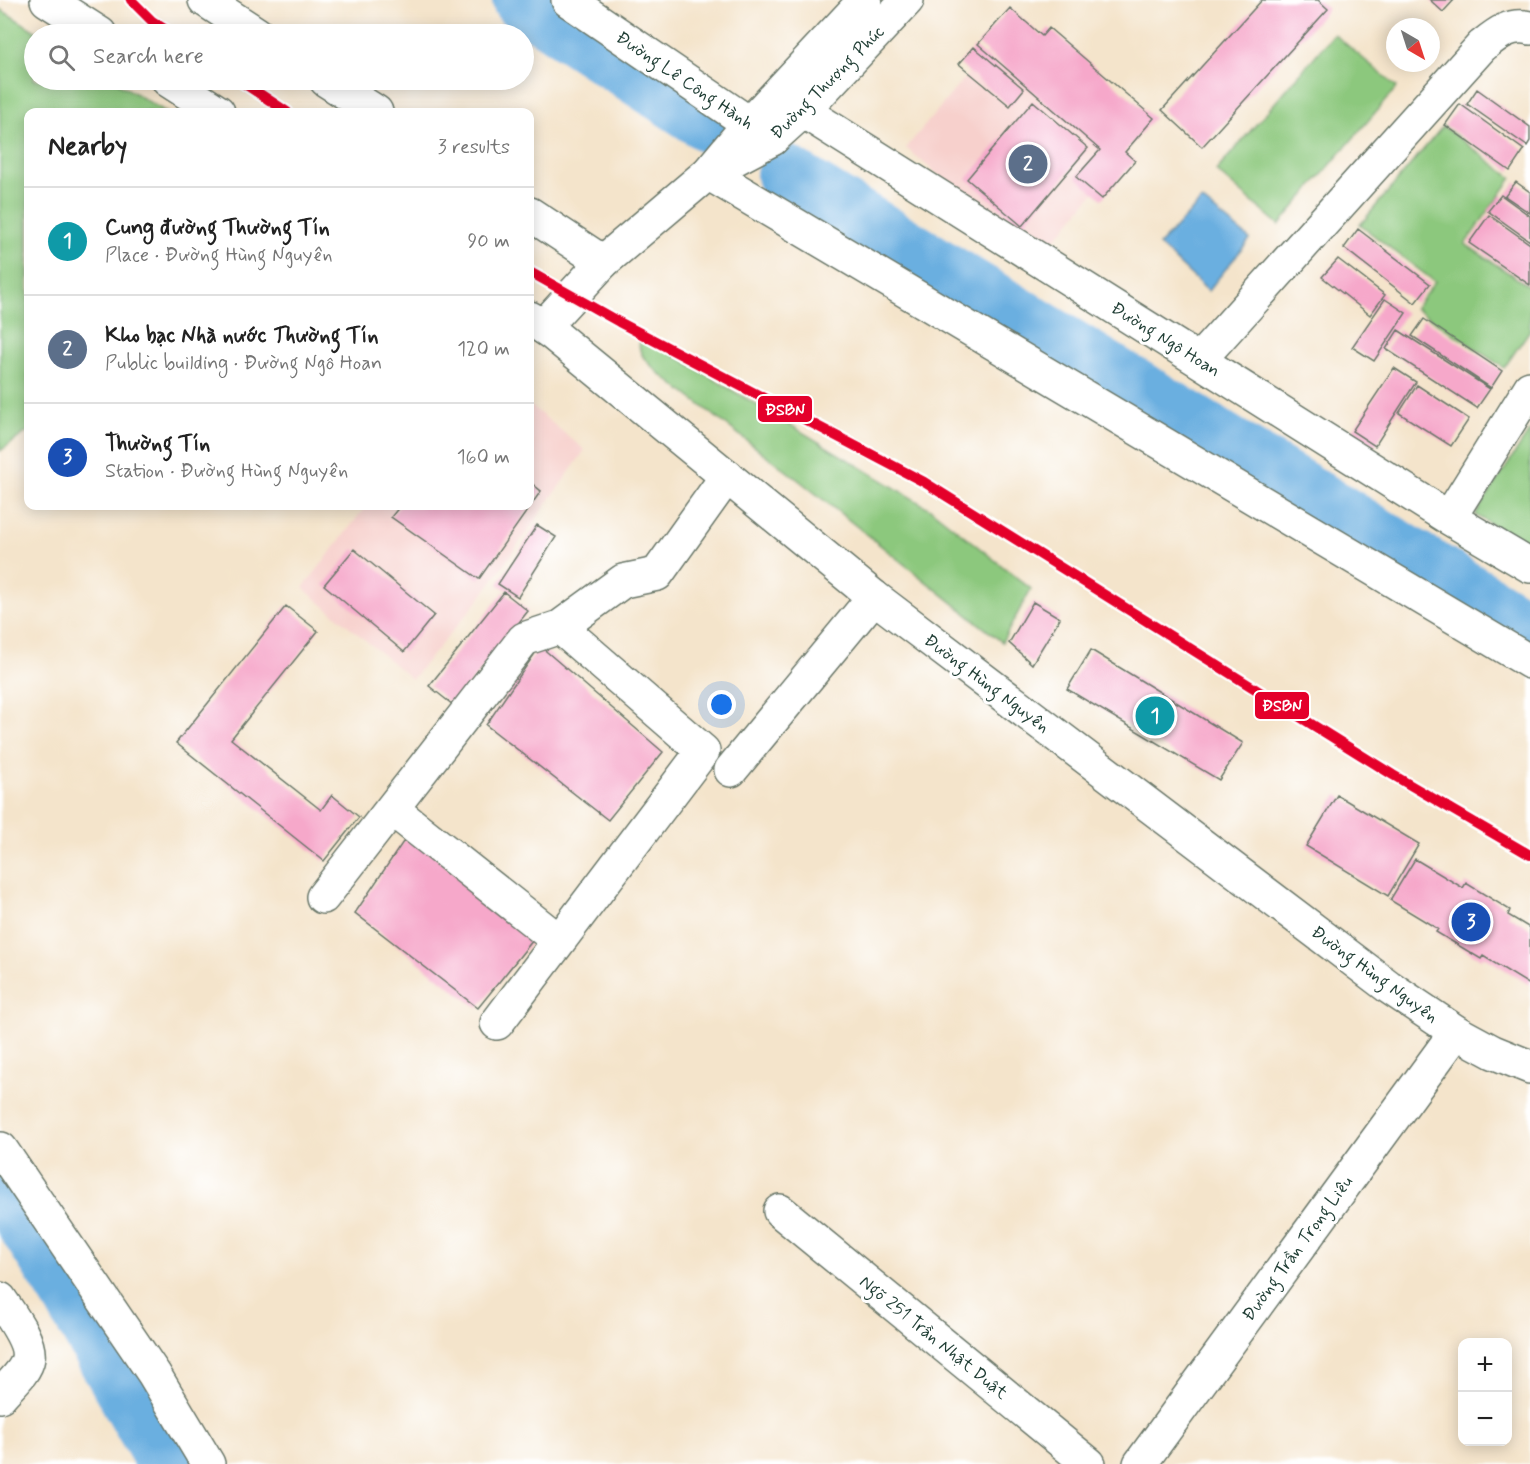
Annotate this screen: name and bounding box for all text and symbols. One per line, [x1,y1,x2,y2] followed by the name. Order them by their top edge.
[1386,18,1440,72] north arrow
[766,21,891,146] street label: Đường Thượng Phúc
[24,24,534,90] search box
[610,26,758,137] street label: Đường Lê Công Hành
[45,41,78,74] icon: search
[93,43,204,71] text: Search here
[48,130,127,164] text: Nearby
[438,134,510,161] text: 3 results
[1008,142,1048,186] pin: 2
[105,214,330,242] text: Cung đường Thường Tín
[63,228,72,255] text: 1
[467,228,510,255] text: 90 m
[105,242,333,269] text: Place · Đường Hùng Nguyên
[1105,297,1225,385] street label: Đường Ngô Hoan
[105,322,378,350] text: Kho bạc Nhà nước Thường Tín
[63,336,72,363] text: 2
[457,336,510,363] text: 120 m
[105,350,382,377] text: Public building · Đường Ngô Hoan
[757,395,813,423] line badge: ĐSBN
[765,400,806,421] text: ĐSBN
[105,430,210,458] text: Thường Tín
[63,444,72,471] text: 3
[457,444,510,471] text: 160 m
[105,458,348,485] text: Station · Đường Hùng Nguyên
[917,629,1054,741] street label: Đường Hùng Nguyên
[707,690,736,719] your location
[1254,691,1310,720] line badge: ĐSBN
[1136,694,1174,738] pin: 1
[1262,696,1303,717] text: ĐSBN
[1452,900,1490,944] pin: 3
[1305,921,1443,1031] street label: Đường Hùng Nguyên
[1237,1171,1360,1327] street label: Đường Trần Trọng Liêu
[853,1270,1013,1407] street label: Ngõ 251 Trần Nhật Duật
[1458,1338,1512,1446] map controls
[1458,1338,1512,1392] button: +
[1458,1392,1512,1446] button: −

